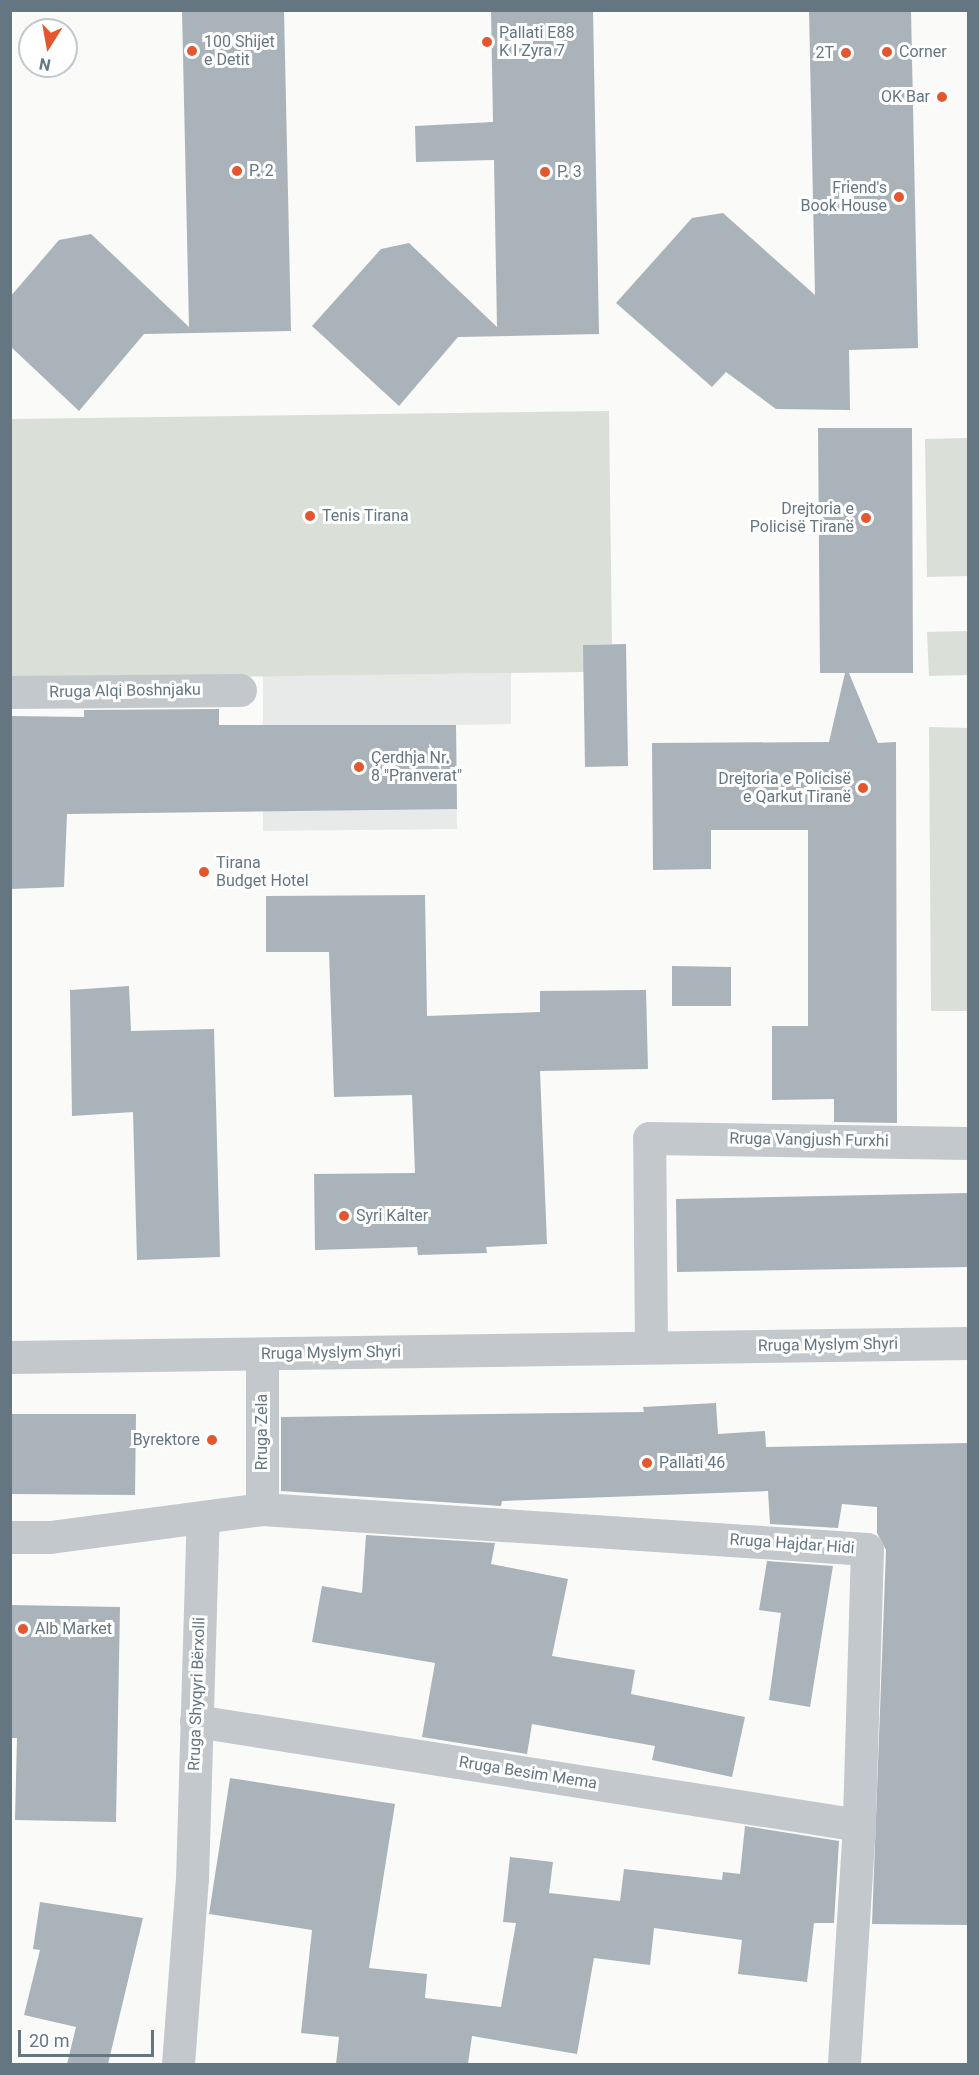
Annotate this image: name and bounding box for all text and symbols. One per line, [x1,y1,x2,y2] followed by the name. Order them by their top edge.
[18,18,78,78] north arrow
[499,23,574,61] place label: Pallati E88 K I Zyra 7
[204,32,275,70] place label: 100 Shijet e Detit
[480,35,494,49] marker: Pallati E88 K I Zyra 7
[899,42,947,62] place label: Corner
[815,43,834,63] place label: 2T
[185,44,199,58] marker: 100 Shijet e Detit
[880,45,894,59] marker: Corner
[839,46,853,60] marker: 2T
[38,54,52,75] text: N
[881,87,930,107] place label: OK Bar
[935,90,949,104] marker: OK Bar
[249,161,274,181] place label: P. 2
[557,162,582,182] place label: P. 3
[230,164,244,178] marker: P. 2
[538,165,552,179] marker: P. 3
[801,178,887,216] place label: Friend's Book House
[892,190,906,204] marker: Friend's Book House
[750,499,854,537] place label: Drejtoria e Policisë Tiranë
[322,506,409,526] place label: Tenis Tirana
[303,509,317,523] marker: Tenis Tirana
[859,511,873,525] marker: Drejtoria e Policisë Tiranë
[49,680,201,702] street label: Rruga Alqi Boshnjaku
[371,748,462,786] place label: Çerdhja Nr. 8 "Pranverat"
[352,760,366,774] marker: Çerdhja Nr. 8 "Pranverat"
[718,769,851,807] place label: Drejtoria e Policisë e Qarkut Tiranë
[856,781,870,795] marker: Drejtoria e Policisë e Qarkut Tiranë
[216,853,309,891] place label: Tirana Budget Hotel
[197,865,211,879] marker: Tirana Budget Hotel
[729,1129,889,1151] street label: Rruga Vangjush Furxhi
[356,1206,428,1226] place label: Syri Kalter
[337,1209,351,1223] marker: Syri Kalter
[758,1334,898,1356] street label: Rruga Myslym Shyri
[261,1342,401,1364] street label: Rruga Myslym Shyri
[252,1394,272,1470] street label: Rruga Zela
[133,1430,200,1450] place label: Byrektore
[205,1433,219,1447] marker: Byrektore
[659,1453,725,1473] place label: Pallati 46
[640,1456,654,1470] marker: Pallati 46
[729,1530,855,1558] street label: Rruga Hajdar Hidi
[185,1617,209,1771] street label: Rruga Shyqyri Bërxolli
[35,1619,112,1639] place label: Alb Market
[16,1622,30,1636] marker: Alb Market
[458,1753,598,1793] street label: Rruga Besim Mema
[21,2018,158,2056] scale bar
[29,2030,69,2051] text: 20 m

